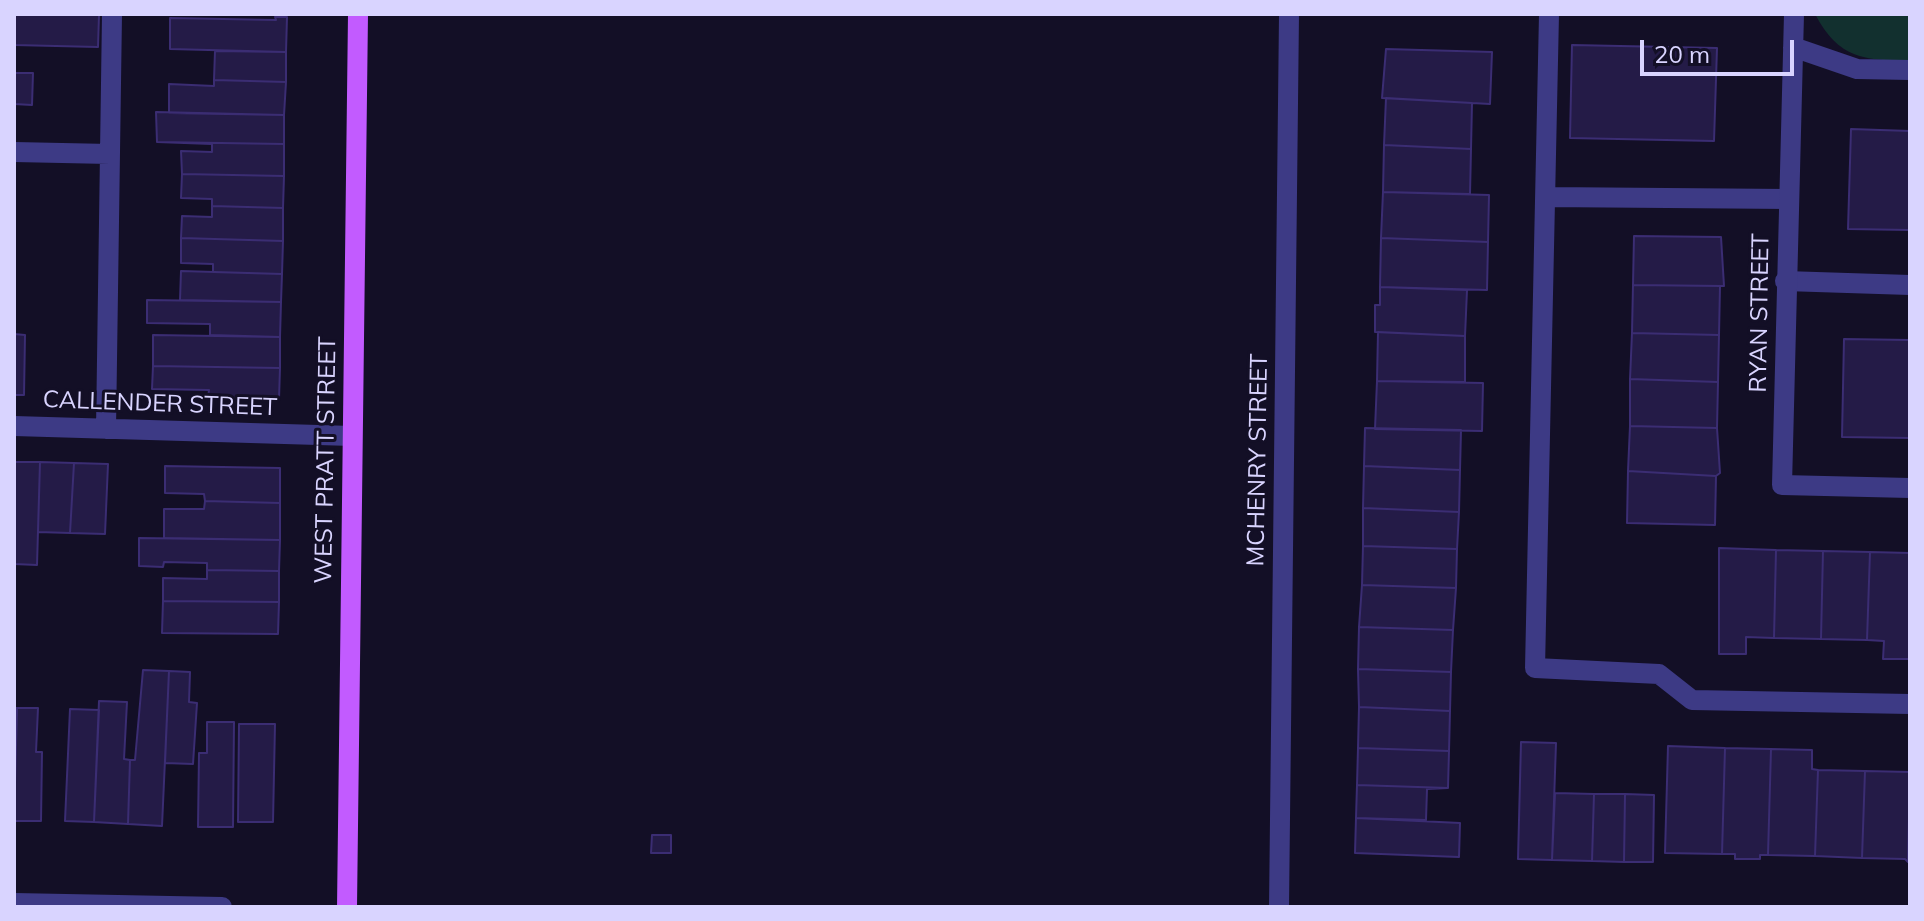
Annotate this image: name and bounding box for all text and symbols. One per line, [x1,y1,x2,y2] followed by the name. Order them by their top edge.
[1644,24,1798,74] scale bar
[1654,39,1710,69] text: 20 m
[1744,233,1776,393] street label: RYAN STREET
[309,336,343,584] street label: WEST PRATT STREET
[1242,353,1274,567] street label: MCHENRY STREET
[42,386,278,422] street label: CALLENDER STREET

